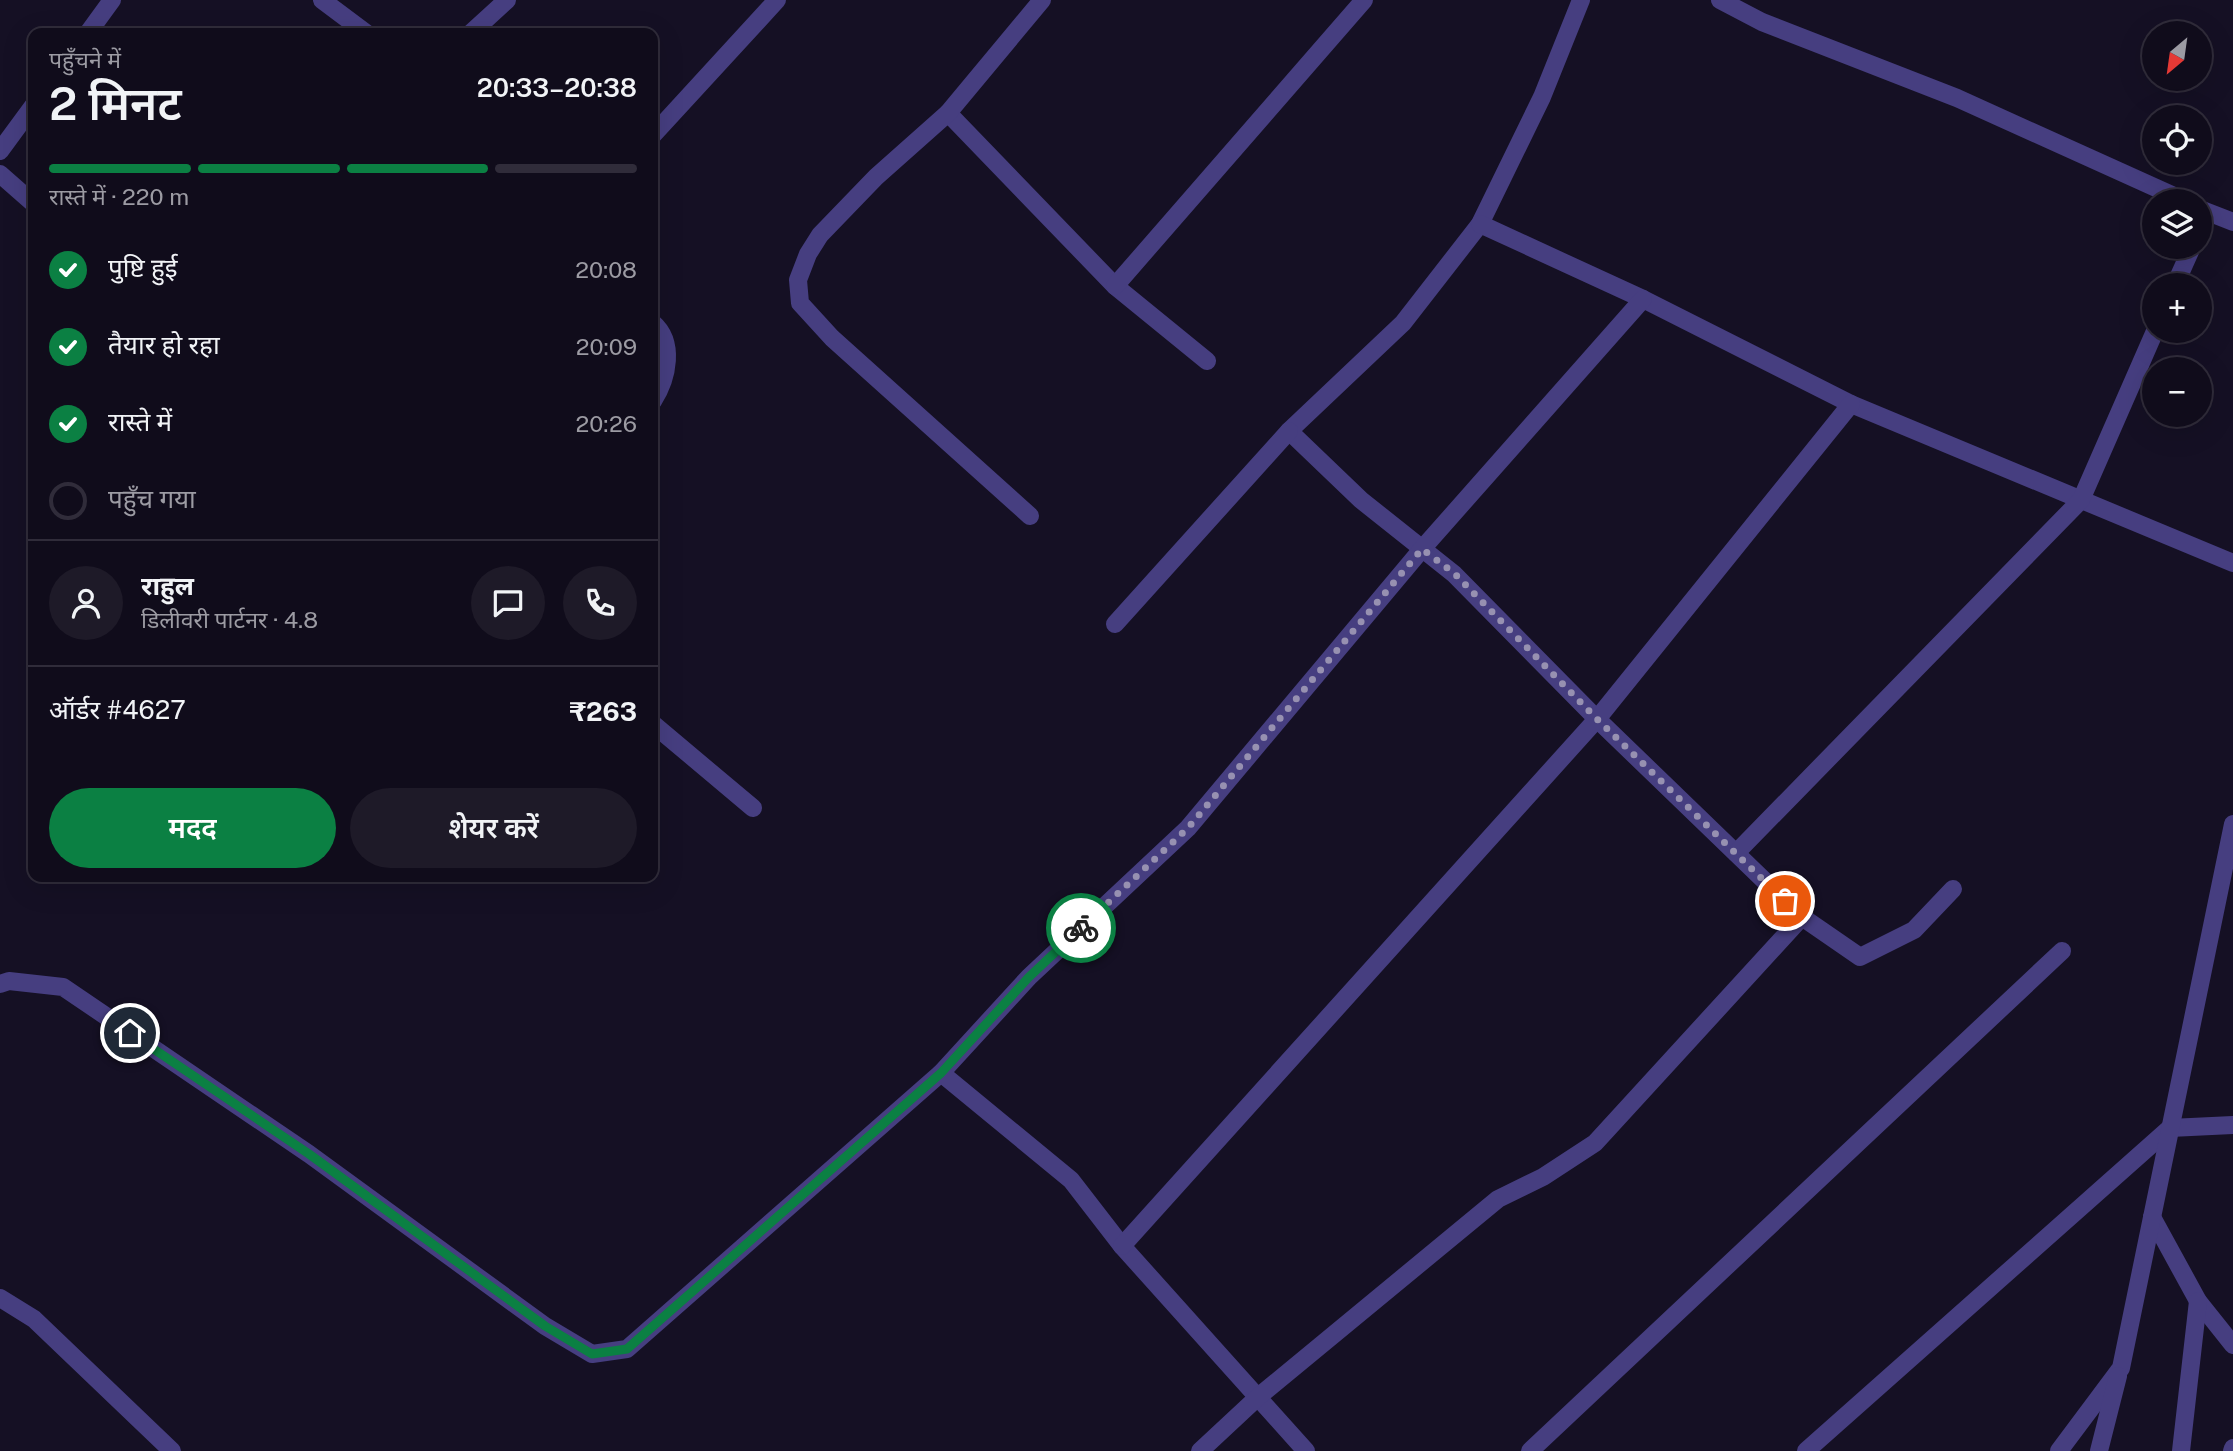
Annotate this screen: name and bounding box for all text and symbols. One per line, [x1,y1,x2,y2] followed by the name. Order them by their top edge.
[2142,21,2212,91] north arrow
[2142,21,2212,427] map controls
[49,46,121,73] text: पहुँचने में
[477,72,637,103] text: 20:33–20:38
[49,76,182,130] text: 2 मिनट
[2142,105,2212,175] button: locate
[49,183,189,210] text: रास्ते में · 220 m
[2142,189,2212,259] button: layers
[49,251,87,289] icon: check
[108,252,178,283] text: पुष्टि हुई
[575,256,637,283] text: 20:08
[2142,273,2212,343] button: +
[49,328,87,366] icon: check
[108,329,220,360] text: तैयार हो रहा
[576,333,637,360] text: 20:09
[2142,357,2212,427] button: −
[49,405,87,443] icon: check
[108,406,172,437] text: रास्ते में
[576,410,637,437] text: 20:26
[108,483,196,514] text: पहुँच गया
[49,566,123,640] button: person
[471,566,545,640] button: chat
[563,566,637,640] button: phone
[141,570,194,601] text: राहुल
[141,606,318,633] text: डिलीवरी पार्टनर · 4.8
[49,694,186,725] text: ऑर्डर #4627
[569,696,637,727] text: ₹263
[49,788,336,868] button: मदद
[350,788,637,868] button: शेयर करें
[1755,871,1815,931] pin
[1766,882,1804,920] icon: bag
[1046,893,1116,963] courier
[1062,909,1100,947] icon: bike
[100,1003,160,1063] pin
[111,1014,149,1052] icon: home

